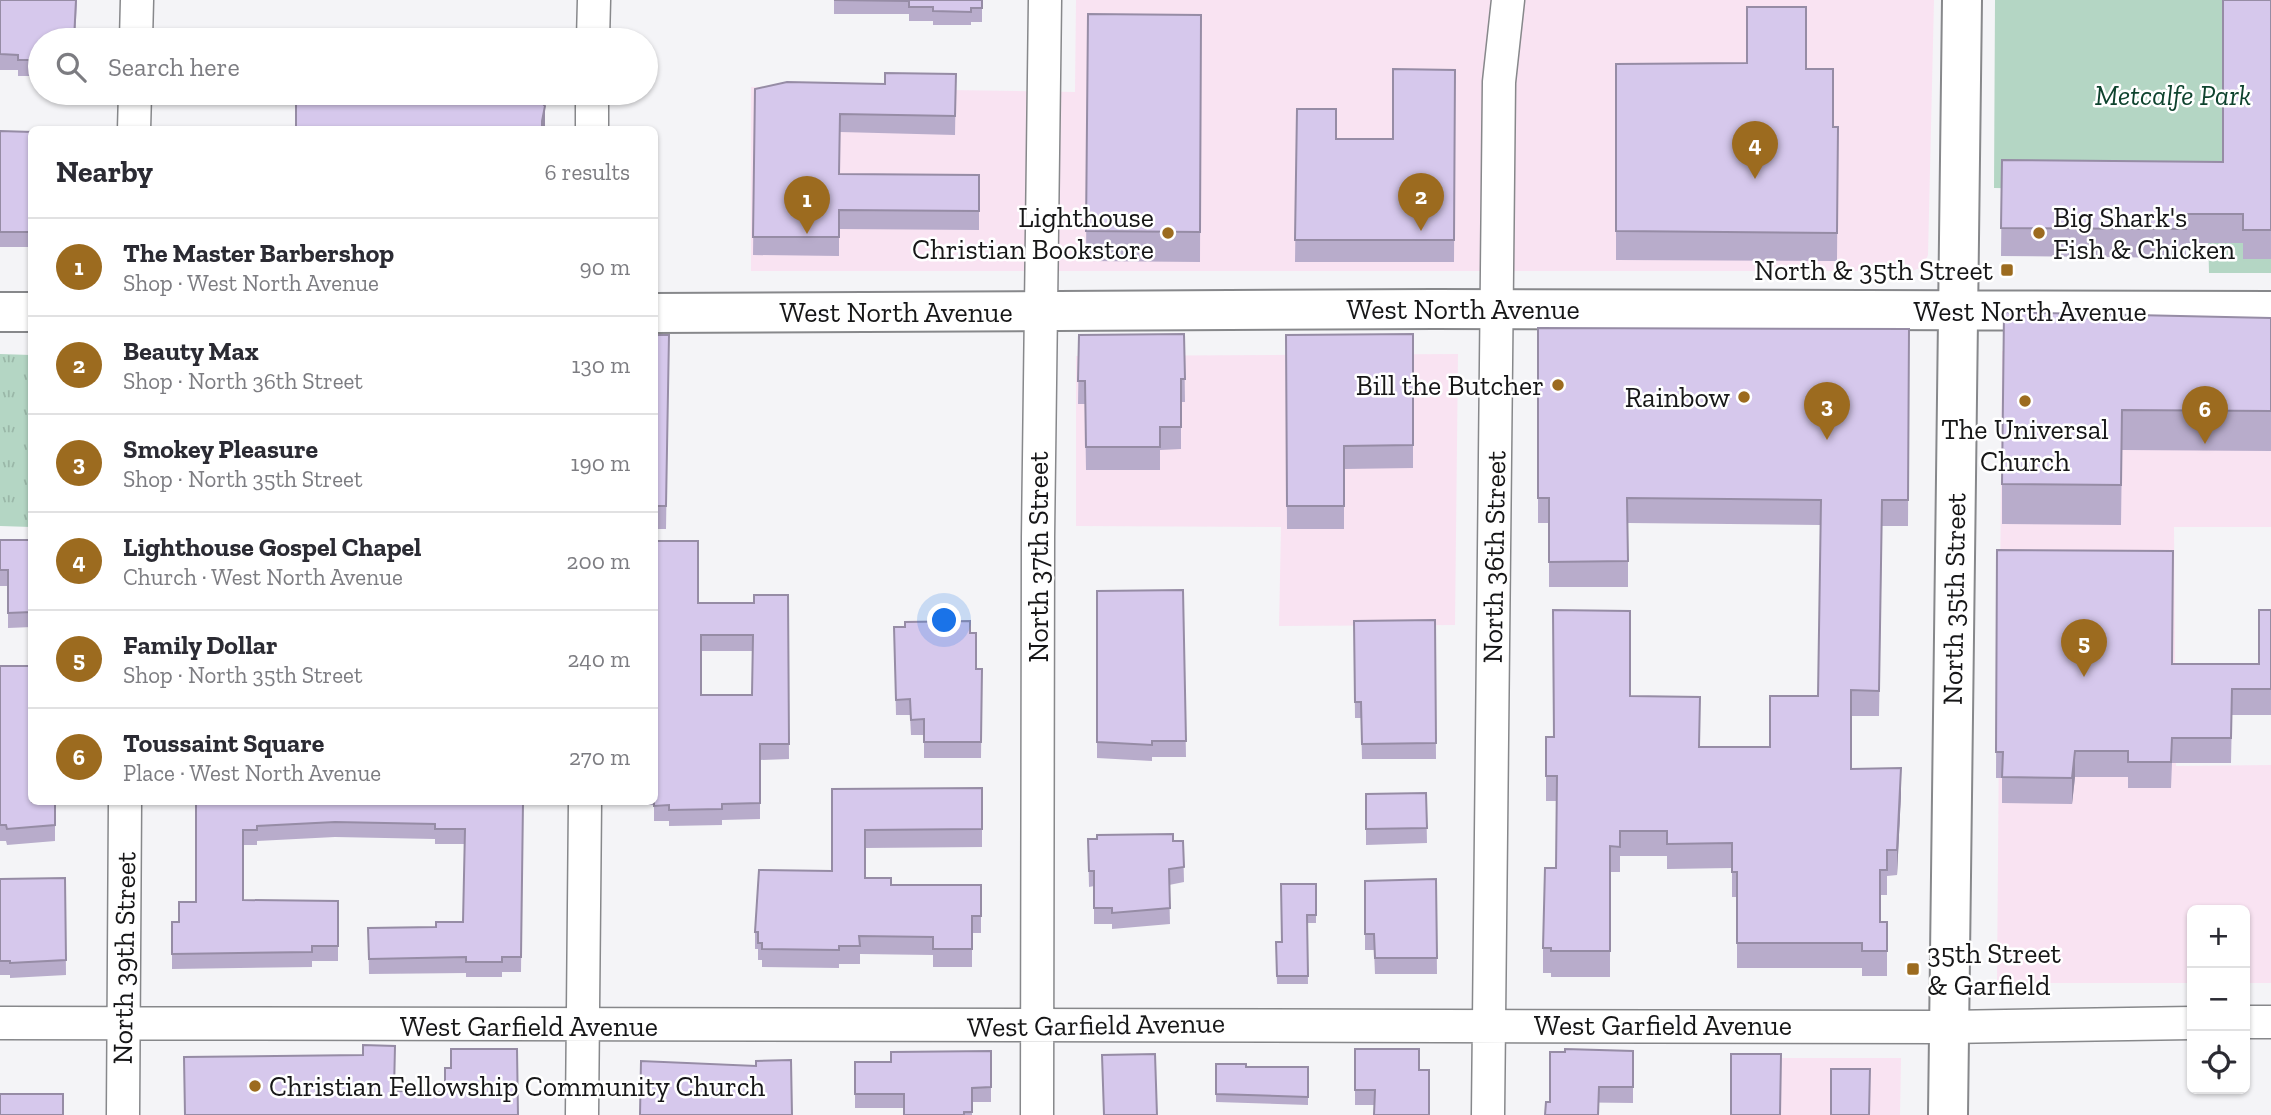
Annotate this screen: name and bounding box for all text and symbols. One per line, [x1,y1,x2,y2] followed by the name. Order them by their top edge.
[28,28,658,105] search box
[52,48,90,86] icon: search
[108,51,240,83] text: Search here
[2095,79,2251,112] park label: Metcalfe Park
[1732,121,1778,179] pin: 4
[56,154,153,190] text: Nearby
[544,158,630,186] text: 6 results
[1398,173,1444,231] pin: 2
[784,176,830,234] pin: 1
[912,201,1154,266] place label: Lighthouse Christian Bookstore
[2053,201,2235,266] place label: Big Shark's Fish & Chicken
[1160,225,1176,241] marker: Lighthouse Christian Bookstore
[2031,225,2047,241] marker: Big Shark's Fish & Chicken
[123,237,394,269] text: The Master Barbershop
[74,253,84,281] text: 1
[579,253,630,281] text: 90 m
[1754,254,1994,287] place label: North & 35th Street
[1999,262,2015,278] marker: North & 35th Street
[123,269,379,297] text: Shop · West North Avenue
[1346,293,1580,326] street label: West North Avenue
[1913,295,2147,328] street label: West North Avenue
[779,296,1013,329] street label: West North Avenue
[123,335,259,367] text: Beauty Max
[73,351,85,379] text: 2
[572,351,630,379] text: 130 m
[123,367,363,395] text: Shop · North 36th Street
[1356,369,1544,402] place label: Bill the Butcher
[1550,377,1566,393] marker: Bill the Butcher
[1625,381,1731,414] place label: Rainbow
[1804,382,1850,440] pin: 3
[2182,386,2228,444] pin: 6
[1736,389,1752,405] marker: Rainbow
[2017,393,2033,409] marker: The Universal Church
[1941,413,2109,478] place label: The Universal Church
[123,433,318,465] text: Smokey Pleasure
[73,449,85,477] text: 3
[571,449,630,477] text: 190 m
[1476,450,1512,664] street label: North 36th Street
[1022,451,1055,663] street label: North 37th Street
[123,465,362,493] text: Shop · North 35th Street
[1936,492,1972,705] street label: North 35th Street
[123,531,422,563] text: Lighthouse Gospel Chapel
[72,547,86,575] text: 4
[567,547,630,575] text: 200 m
[123,563,403,591] text: Church · West North Avenue
[927,603,961,637] your location
[2061,619,2107,677] pin: 5
[123,629,277,661] text: Family Dollar
[73,645,85,673] text: 5
[567,645,630,673] text: 240 m
[123,661,362,689] text: Shop · North 35th Street
[123,727,324,759] text: Toussaint Square
[73,743,85,771] text: 6
[569,743,630,771] text: 270 m
[123,759,381,787] text: Place · West North Avenue
[106,851,142,1065] street label: North 39th Street
[2187,905,2250,1094] map controls
[2187,905,2250,968] button: +
[1927,937,2062,1002] place label: 35th Street & Garfield
[1905,961,1921,977] marker: 35th Street & Garfield
[2187,968,2250,1031] button: −
[967,1006,1225,1044] street label: West Garfield Avenue
[1534,1009,1792,1042] street label: West Garfield Avenue
[400,1010,658,1043] street label: West Garfield Avenue
[2187,1031,2250,1094] button: locate
[269,1070,766,1103] place label: Christian Fellowship Community Church
[247,1078,263,1094] marker: Christian Fellowship Community Church

